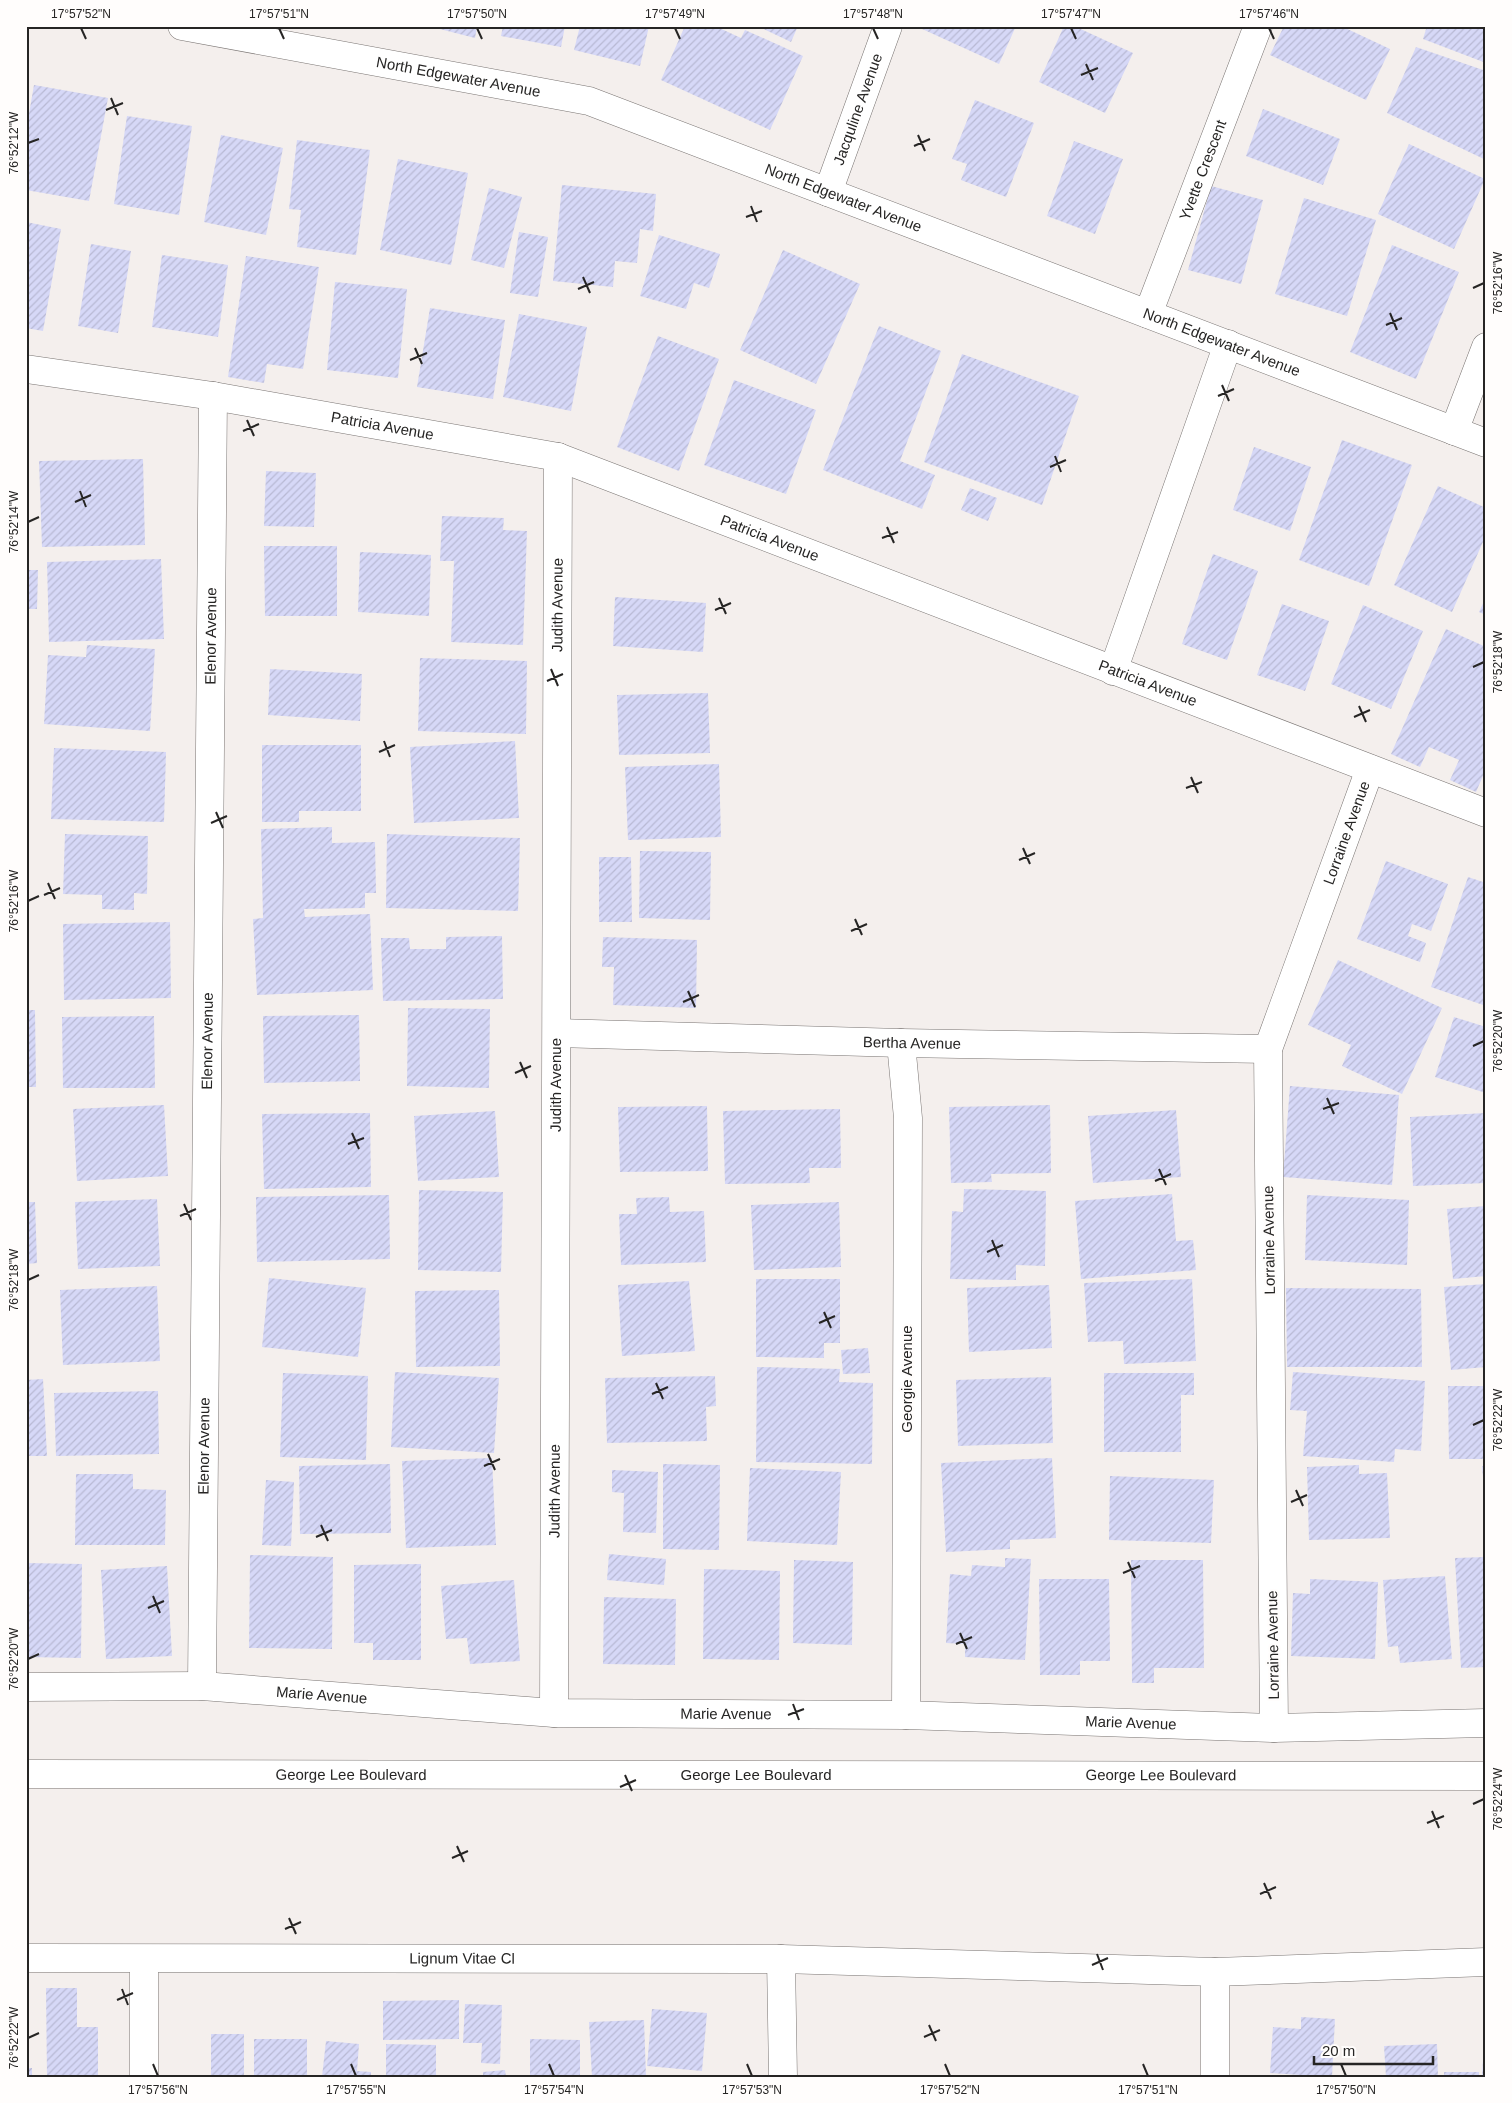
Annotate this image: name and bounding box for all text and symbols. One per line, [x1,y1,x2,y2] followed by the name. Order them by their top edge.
[51,7,111,21] text: 17°57'52"N
[249,7,309,21] text: 17°57'51"N
[447,7,507,21] text: 17°57'50"N
[645,7,705,21] text: 17°57'49"N
[843,7,903,21] text: 17°57'48"N
[1041,7,1101,21] text: 17°57'47"N
[1239,7,1299,21] text: 17°57'46"N
[830,51,885,167] street label: Jacquline Avenue
[375,53,542,100] street label: North Edgewater Avenue
[7,111,21,174] text: 76°52'12"W
[1176,117,1230,222] street label: Yvette Crescent
[763,160,924,235] street label: North Edgewater Avenue
[1491,251,1505,314] text: 76°52'16"W
[1141,304,1303,379] street label: North Edgewater Avenue
[330,408,435,443] street label: Patricia Avenue
[7,490,21,553] text: 76°52'14"W
[718,511,821,564] street label: Patricia Avenue
[548,558,566,652] street label: Judith Avenue
[202,587,219,685] street label: Elenor Avenue
[1491,630,1505,693] text: 76°52'18"W
[1096,656,1200,709] street label: Patricia Avenue
[1320,779,1373,887] street label: Lorraine Avenue
[7,869,21,932] text: 76°52'16"W
[198,992,216,1090] street label: Elenor Avenue
[1491,1009,1505,1072] text: 76°52'20"W
[863,1033,961,1052] street label: Bertha Avenue
[547,1038,564,1132] street label: Judith Avenue
[1259,1185,1278,1295] street label: Lorraine Avenue
[7,1248,21,1311] text: 76°52'18"W
[898,1325,915,1433] street label: Georgie Avenue
[1491,1388,1505,1451] text: 76°52'22"W
[195,1397,212,1495] street label: Elenor Avenue
[546,1444,563,1538] street label: Judith Avenue
[1263,1590,1282,1700] street label: Lorraine Avenue
[7,1627,21,1690] text: 76°52'20"W
[275,1683,368,1707] street label: Marie Avenue
[680,1705,772,1722] street label: Marie Avenue
[1085,1712,1177,1733] street label: Marie Avenue
[276,1766,427,1783] street label: George Lee Boulevard
[681,1766,831,1783] street label: George Lee Boulevard
[1085,1766,1236,1783] street label: George Lee Boulevard
[1491,1767,1505,1830] text: 76°52'24"W
[409,1950,515,1967] street label: Lignum Vitae Cl
[7,2006,21,2069] text: 76°52'22"W
[1314,2033,1433,2065] scale bar
[1322,2042,1355,2059] text: 20 m
[128,2083,188,2097] text: 17°57'56"N
[326,2083,386,2097] text: 17°57'55"N
[524,2083,584,2097] text: 17°57'54"N
[722,2083,782,2097] text: 17°57'53"N
[920,2083,980,2097] text: 17°57'52"N
[1118,2083,1178,2097] text: 17°57'51"N
[1316,2083,1376,2097] text: 17°57'50"N

